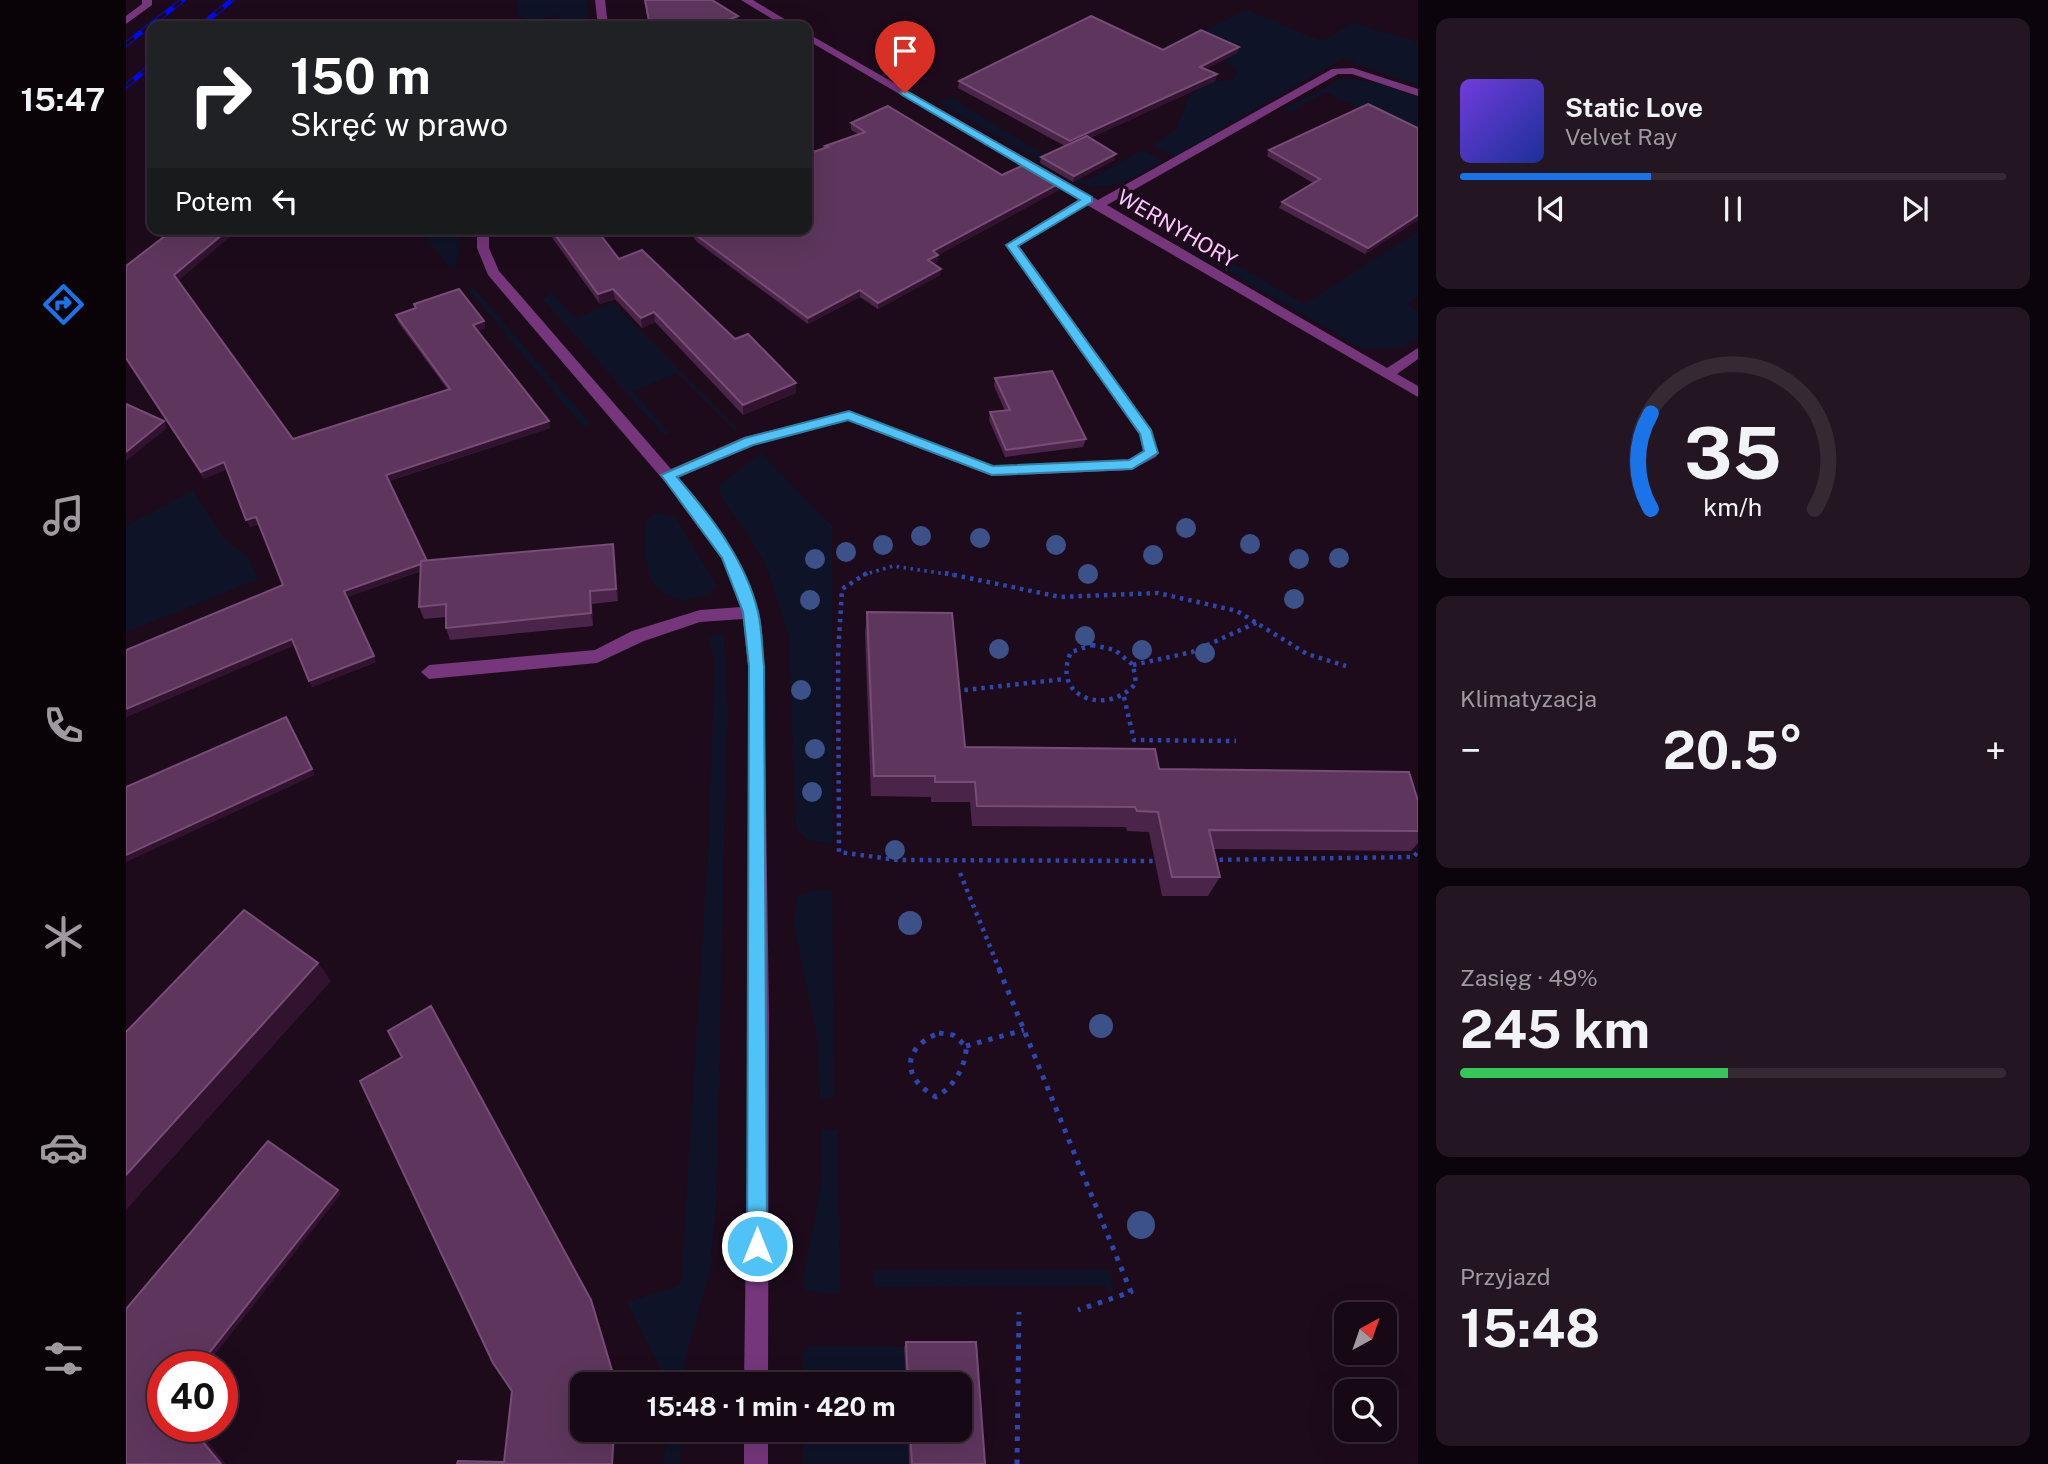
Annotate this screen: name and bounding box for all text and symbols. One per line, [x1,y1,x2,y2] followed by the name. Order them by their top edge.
[875,21,935,93] pin
[886,32,924,70] icon: arrive
[290,47,431,105] text: 150 m
[175,49,266,140] icon: right
[21,81,105,118] text: 15:47
[1565,92,1703,123] text: Static Love
[290,106,508,143] text: Skręć w prawo
[1565,123,1677,150] text: Velvet Ray
[266,182,304,220] icon: left
[1113,184,1242,273] street label: WERNYHORY
[175,186,252,217] text: Potem
[1532,190,1570,228] icon: previous
[1714,190,1752,228] icon: pause
[1896,190,1934,228] icon: next
[39,280,88,329] icon: directions
[1684,410,1782,495] text: 35
[39,491,88,540] icon: music
[1704,492,1762,522] text: km/h
[1460,685,1597,712] text: Klimatyzacja
[39,701,88,750] icon: phone
[1663,720,1803,781] text: 20.5°
[1460,728,1481,773] text: −
[1985,728,2006,773] text: +
[39,912,88,961] icon: climate
[1460,964,1598,991] text: Zasięg · 49%
[1460,999,1650,1060] text: 245 km
[39,1123,88,1172] icon: car
[720,1209,794,1283] position arrow
[1460,1263,1550,1290] text: Przyjazd
[1460,1298,1600,1359] text: 15:48
[1334,1302,1396,1365] north arrow
[1334,1302,1397,1442] map controls
[39,1334,88,1383] icon: filters
[147,1351,238,1442] speed limit sign: 40
[1334,1379,1397,1442] button: search
[646,1391,896,1422] text: 15:48 · 1 min · 420 m

